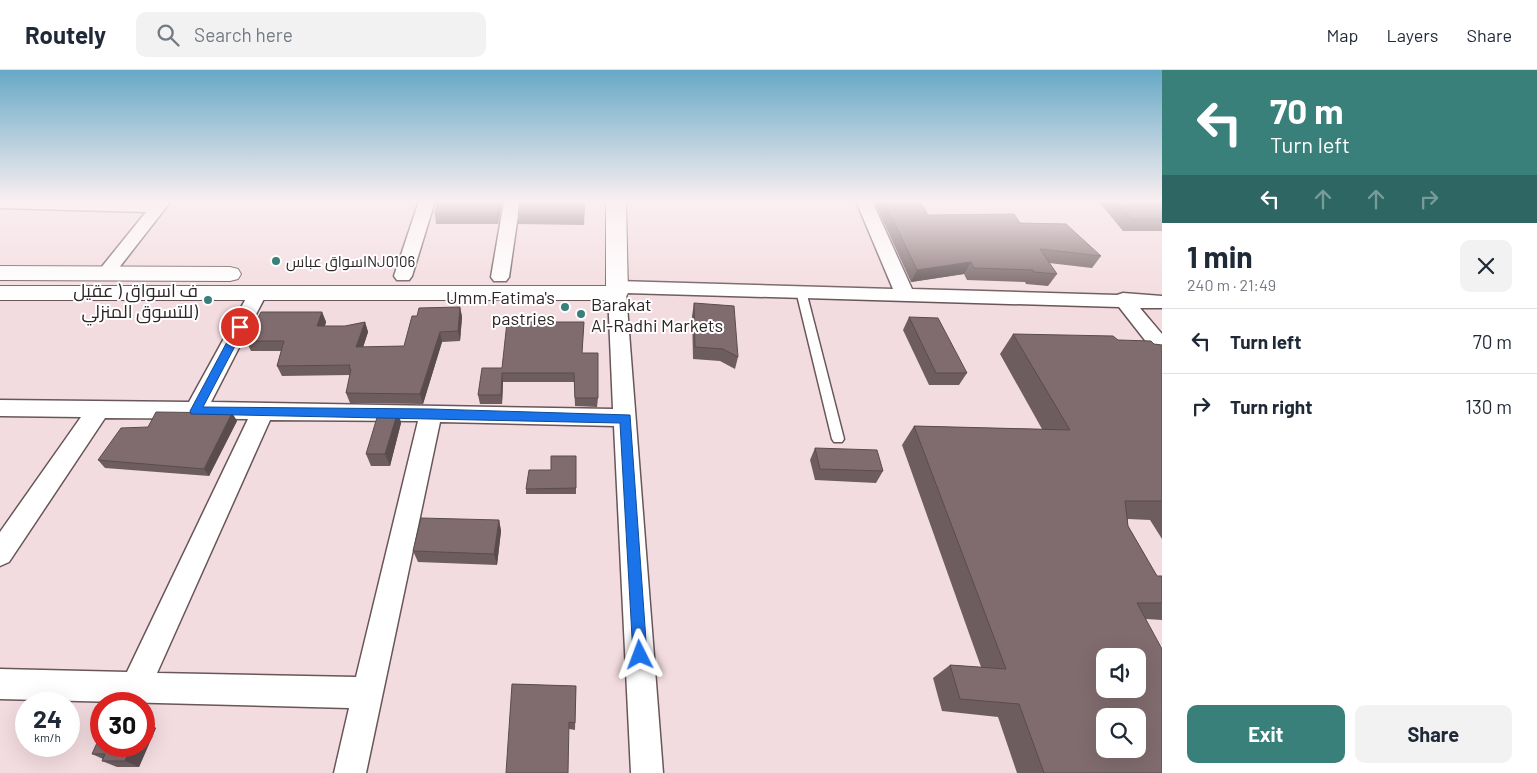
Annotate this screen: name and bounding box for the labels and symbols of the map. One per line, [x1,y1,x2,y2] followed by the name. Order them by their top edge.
[286,252,415,272] place label: اسواق عباسNJ0106
[270,255,282,267] marker: اسواق عباسNJ0106
[73,279,198,326] place label: ف اسواق ( عقيل للتسوق المنزلي)
[446,286,555,329] place label: Umm Fatima's pastries
[591,293,723,336] place label: Barakat Al-Radhi Markets
[202,294,214,306] marker: ف اسواق ( عقيل للتسوق المنزلي)
[559,301,571,313] marker: Umm Fatima's pastries
[219,306,261,348] pin
[575,308,587,320] marker: Barakat Al-Radhi Markets
[613,628,665,680] position arrow
[90,692,155,757] speed limit sign: 30

